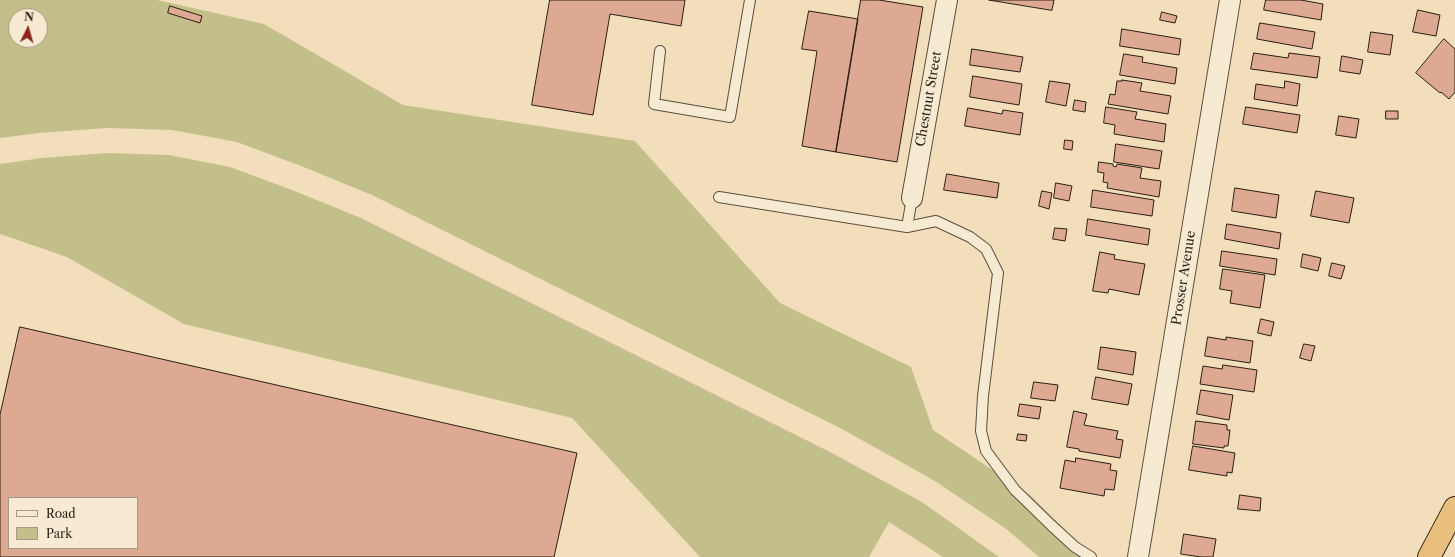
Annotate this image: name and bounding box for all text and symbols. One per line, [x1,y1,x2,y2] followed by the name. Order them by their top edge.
[8,8,48,48] north arrow
[24,10,34,24] text: N
[913,50,945,148] street label: Chestnut Street
[1169,230,1199,326] street label: Prosser Avenue
[8,497,138,549] legend
[46,506,76,521] text: Road
[46,526,72,541] text: Park

